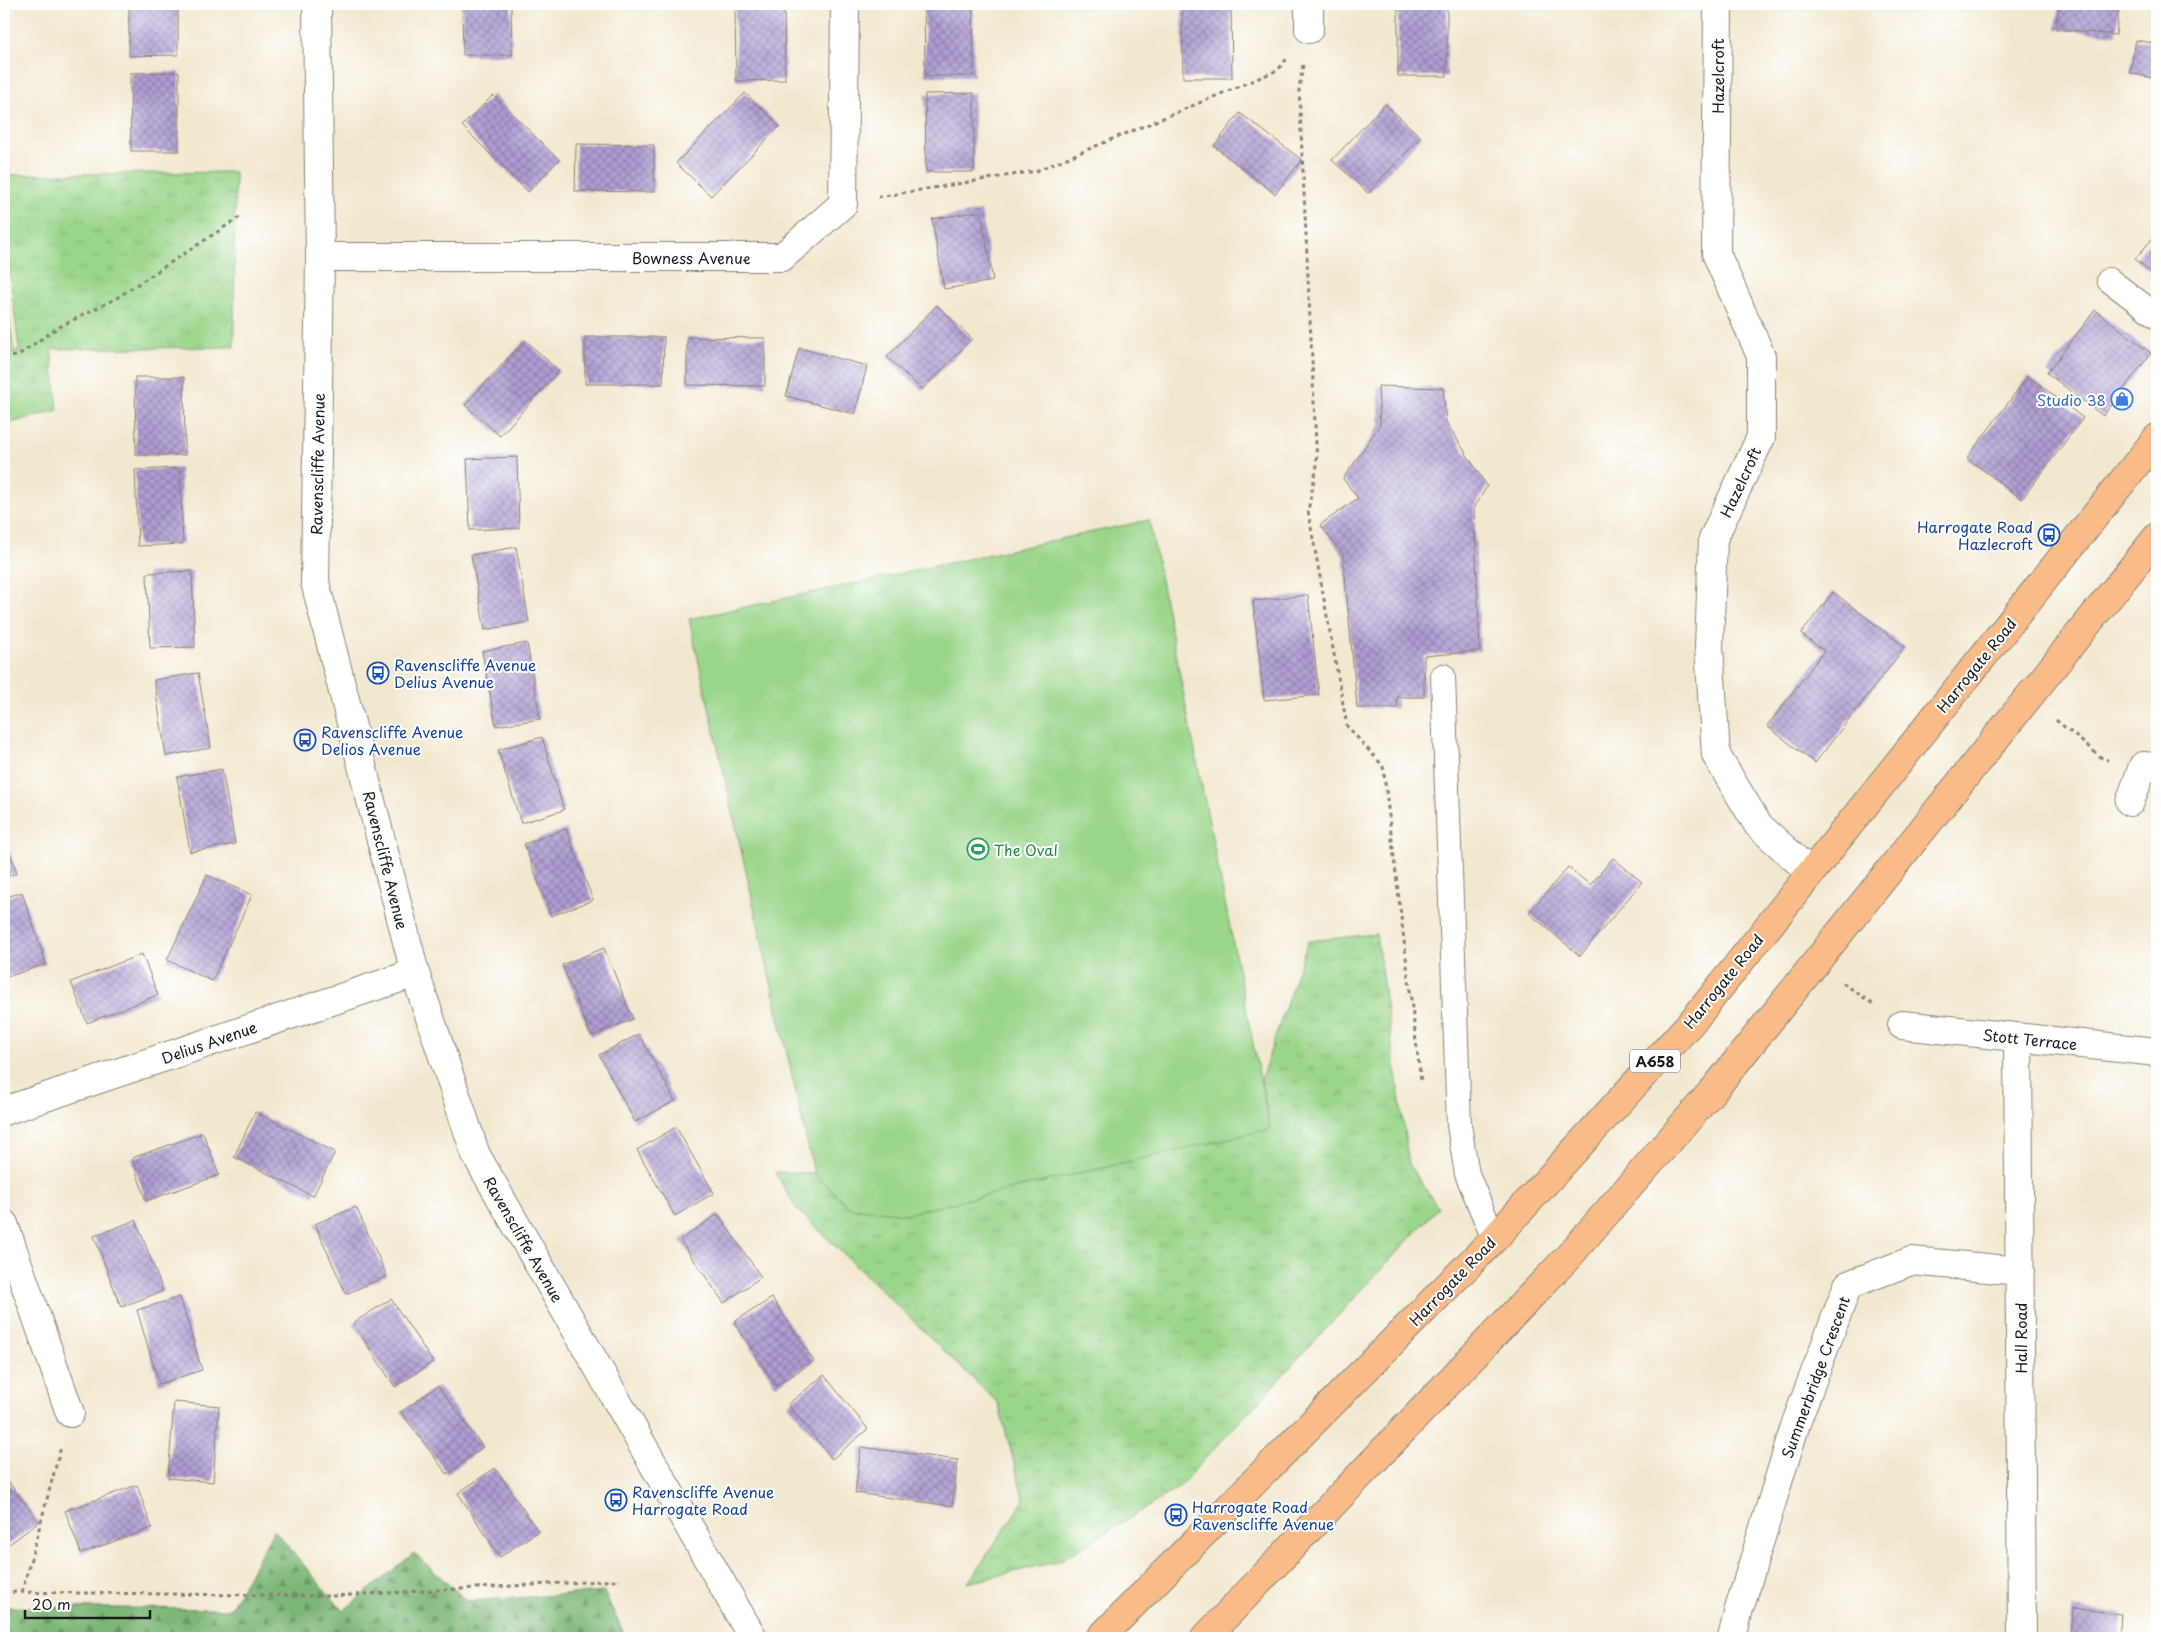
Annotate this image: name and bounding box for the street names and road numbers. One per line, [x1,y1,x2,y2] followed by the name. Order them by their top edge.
[1706,38,1729,114] street label: Hazelcroft
[632,246,750,269] street label: Bowness Avenue
[304,393,330,535] street label: Ravenscliffe Avenue
[1714,443,1766,521] street label: Hazelcroft
[1931,613,2021,717] street label: Harrogate Road
[358,788,414,932] street label: Ravenscliffe Avenue
[1678,929,1768,1033] street label: Harrogate Road
[158,1015,260,1069] street label: Delius Avenue
[1982,1023,2078,1055] street label: Stott Terrace
[1630,1050,1680,1072] road number: A658
[478,1172,570,1306] street label: Ravenscliffe Avenue
[1403,1231,1501,1331] street label: Harrogate Road
[1775,1293,1855,1461] street label: Summerbridge Crescent
[2009,1302,2032,1374] street label: Hall Road

